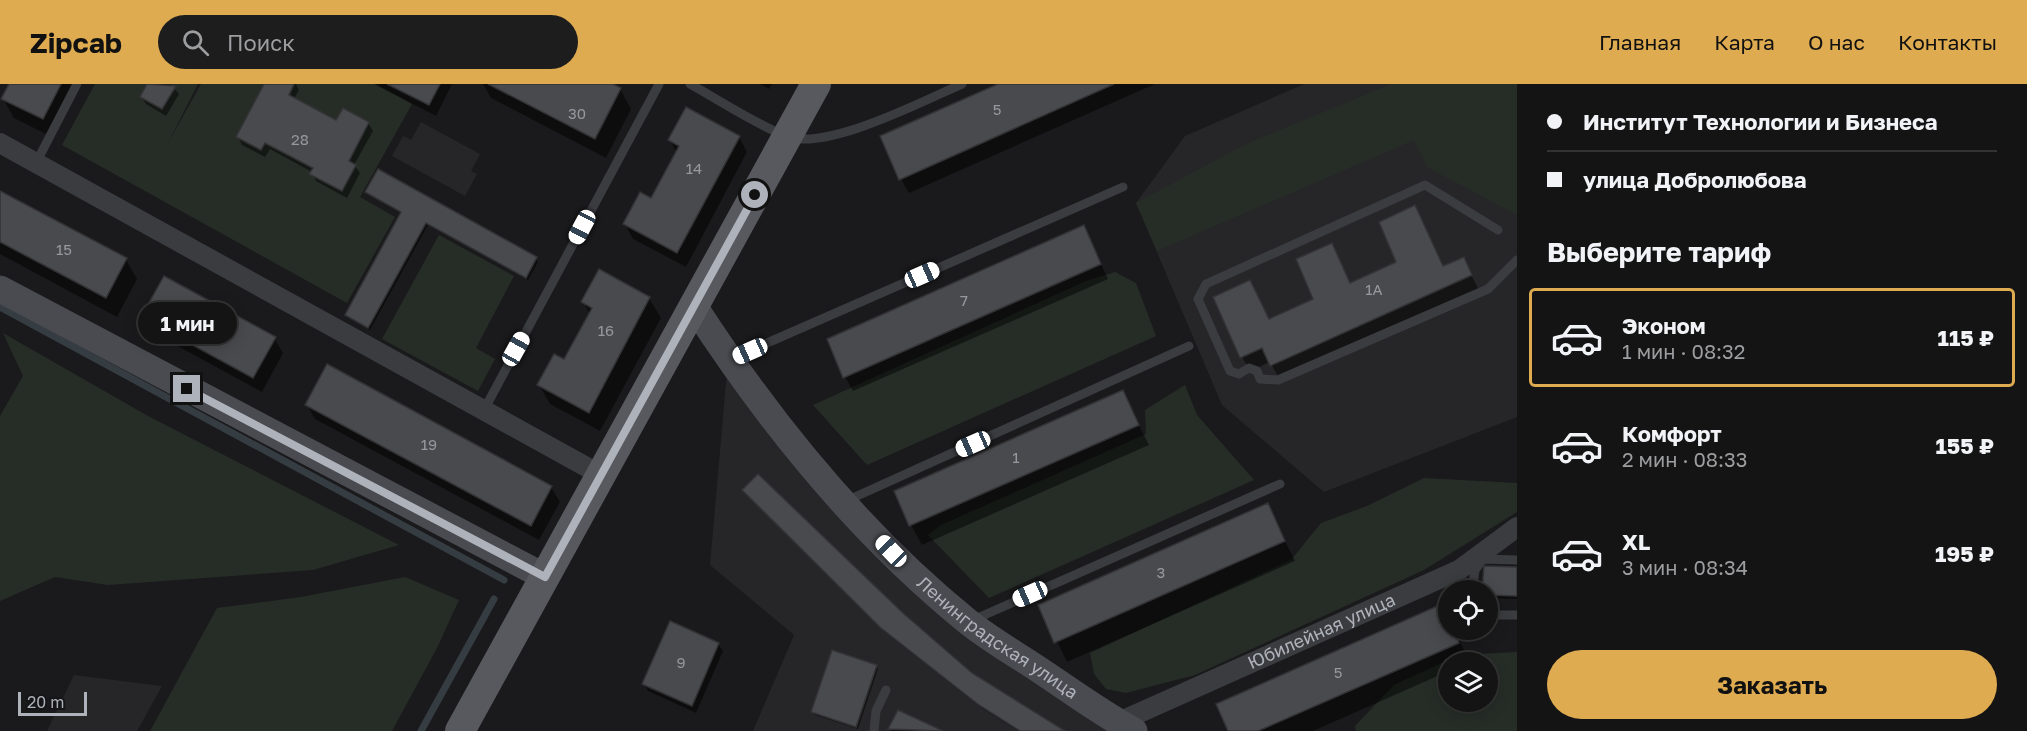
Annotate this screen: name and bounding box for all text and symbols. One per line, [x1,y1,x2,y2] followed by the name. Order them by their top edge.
[158,15,578,69] search box
[30,26,122,59] text: Zipcab
[179,26,212,59] icon: search
[227,29,295,56] text: Поиск
[1599,29,1681,55] text: Главная
[1714,29,1775,55] text: Карта
[1808,29,1865,55] text: О нас
[1898,29,1997,55] text: Контакты
[993,100,1001,118] house number: 5
[568,104,586,122] house number: 30
[1583,108,1937,135] text: Институт Технологии и Бизнеса
[291,130,309,148] house number: 28
[686,159,702,177] house number: 14
[1583,166,1806,193] text: улица Добролюбова
[741,181,768,208] route start
[566,207,598,247] car
[1547,236,1771,268] text: Выберите тариф
[56,240,72,258] house number: 15
[902,259,942,291] car
[1365,280,1383,298] house number: 1А
[960,291,968,309] house number: 7
[138,302,237,344] callout: 1 мин
[160,311,215,335] text: 1 мин
[1550,311,1604,365] icon: car
[1622,312,1706,339] text: Эконом
[598,321,614,339] house number: 16
[1938,324,1994,351] text: 115 ₽
[499,329,533,369] car
[730,335,770,367] car
[1622,339,1745,363] text: 1 мин · 08:32
[173,375,200,402] route end
[1550,419,1604,473] icon: car
[1622,420,1722,447] text: Комфорт
[953,428,993,460] car
[1935,432,1994,459] text: 155 ₽
[421,435,437,453] house number: 19
[1622,447,1747,471] text: 2 мин · 08:33
[1012,448,1020,466] house number: 1
[1550,527,1604,581] icon: car
[1622,528,1650,555] text: XL
[872,532,910,570] car
[1935,540,1994,567] text: 195 ₽
[1622,555,1748,579] text: 3 мин · 08:34
[1157,563,1165,581] house number: 3
[913,571,1083,703] street label: Ленинградская улица
[1010,578,1050,610] car
[1438,580,1498,712] map controls
[1438,580,1498,640] button: locate
[1244,588,1399,673] street label: Юбилейная улица
[1547,650,1997,719] button: Заказать
[1438,652,1498,712] button: layers
[676,653,686,671] house number: 9
[1334,663,1342,681] house number: 5
[18,689,87,716] scale bar
[27,692,64,712] text: 20 m

